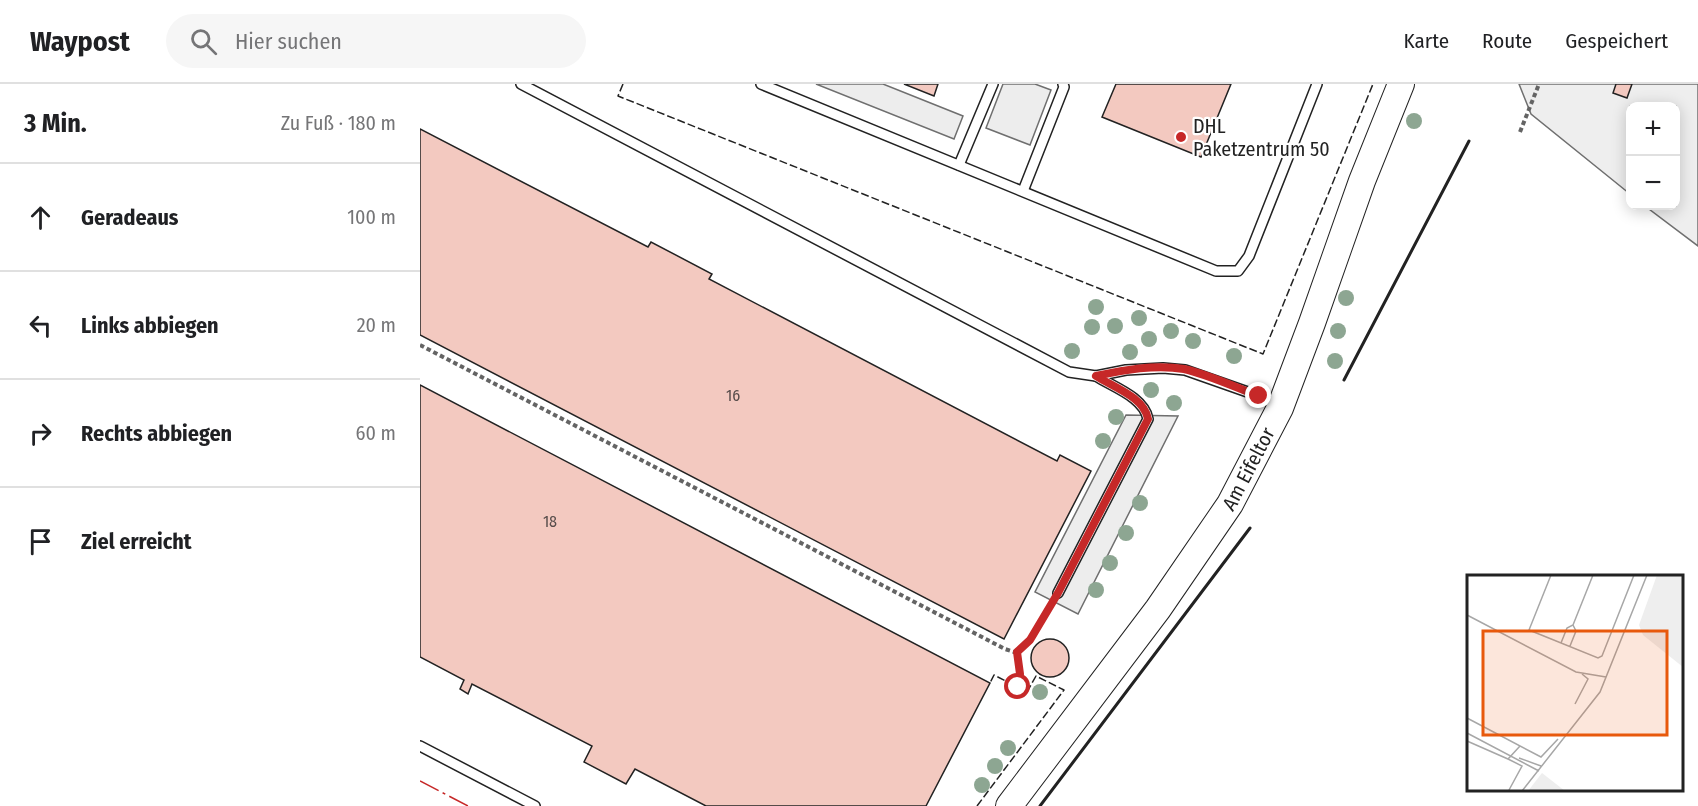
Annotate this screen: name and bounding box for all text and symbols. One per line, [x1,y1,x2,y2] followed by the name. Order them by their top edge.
[166,14,586,68] search box
[30,25,130,58] text: Waypost
[187,25,220,58] icon: search
[235,28,342,55] text: Hier suchen
[1404,28,1449,54] text: Karte
[1482,28,1532,54] text: Route
[1565,28,1668,54] text: Gespeichert
[1626,102,1680,210] map controls
[1626,102,1680,156] button: +
[24,108,87,139] text: 3 Min.
[281,111,396,135] text: Zu Fuß · 180 m
[1193,114,1330,161] place label: DHL Paketzentrum 50
[1174,130,1188,144] marker: DHL Paketzentrum 50
[1626,156,1680,210] button: −
[24,201,57,234] icon: ahead
[81,204,178,231] text: Geradeaus
[347,205,396,229] text: 100 m
[24,309,57,342] icon: left
[81,312,219,339] text: Links abbiegen
[357,313,396,337] text: 20 m
[1245,382,1271,408] route end
[726,386,740,405] house number: 16
[24,417,57,450] icon: right
[81,420,232,447] text: Rechts abbiegen
[356,421,396,445] text: 60 m
[1217,423,1280,515] street label: Am Eifeltor
[543,512,557,531] house number: 18
[24,525,57,558] icon: arrive
[81,528,192,555] text: Ziel erreicht
[1467,575,1683,791] inset map
[1004,673,1030,699] route start

